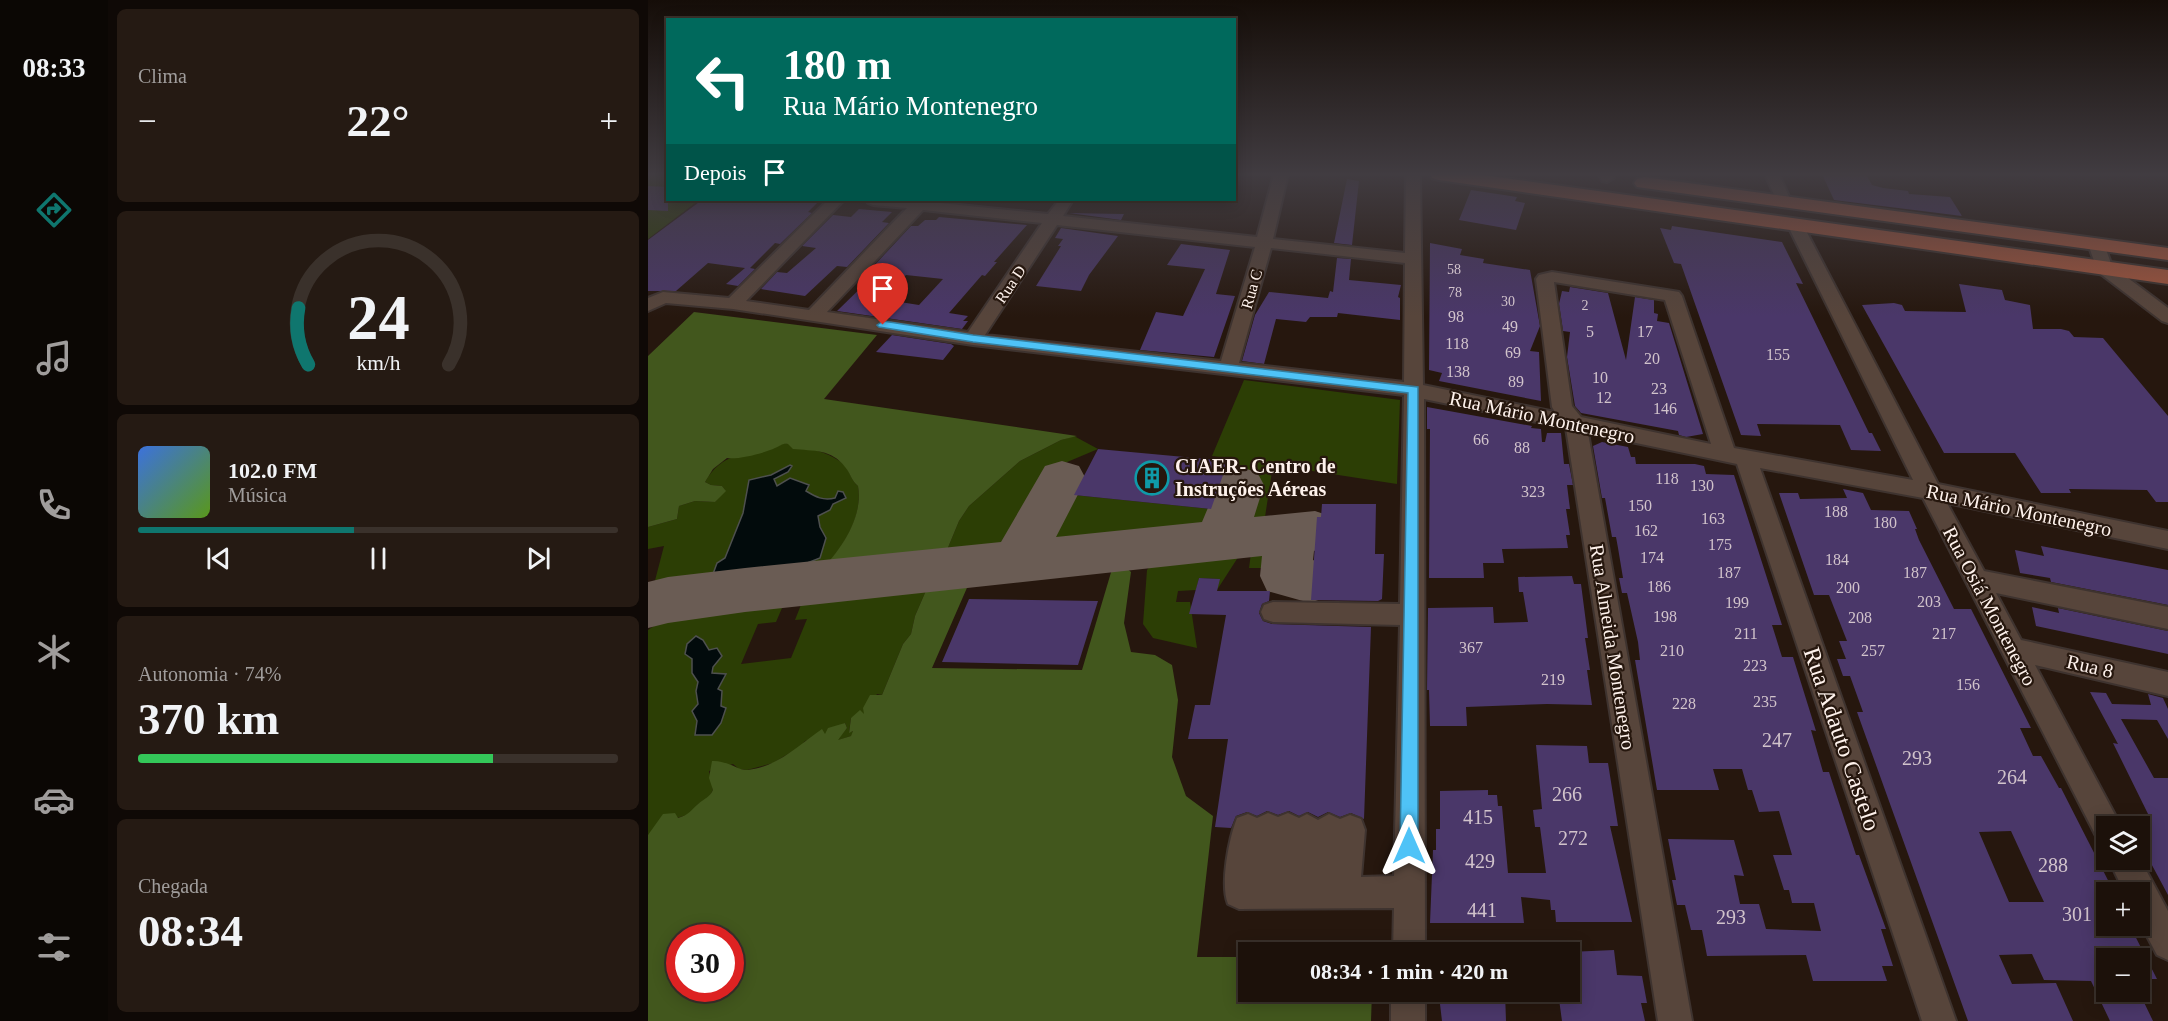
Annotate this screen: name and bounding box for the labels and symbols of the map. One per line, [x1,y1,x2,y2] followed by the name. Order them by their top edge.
[992,262,1029,306] street label: Rua D
[1447,262,1461,277] house number: 58
[857,263,908,325] pin
[1238,267,1265,311] street label: Rua C
[1448,285,1462,300] house number: 78
[1501,294,1515,309] house number: 30
[1582,298,1589,313] house number: 2
[1448,308,1464,325] house number: 98
[1502,318,1518,335] house number: 49
[1586,323,1594,340] house number: 5
[1637,323,1653,340] house number: 17
[1445,335,1469,352] house number: 118
[1505,344,1521,361] house number: 69
[1766,346,1790,363] house number: 155
[1644,350,1660,367] house number: 20
[1446,363,1470,380] house number: 138
[1592,369,1608,386] house number: 10
[1508,373,1524,390] house number: 89
[1651,380,1667,397] house number: 23
[1447,387,1637,448] street label: Rua Mário Montenegro
[1596,389,1612,406] house number: 12
[1653,400,1677,417] house number: 146
[1473,431,1489,448] house number: 66
[1514,439,1530,456] house number: 88
[1175,455,1336,501] place label: CIAER- Centro de Instruções Aéreas
[1134,460,1170,496] building icon: CIAER- Centro de Instruções Aéreas
[1655,470,1679,487] house number: 118
[1690,477,1714,494] house number: 130
[1924,480,2114,541] street label: Rua Mário Montenegro
[1521,483,1545,500] house number: 323
[1628,497,1652,514] house number: 150
[1824,503,1848,520] house number: 188
[1701,510,1725,527] house number: 163
[1873,514,1897,531] house number: 180
[1634,522,1658,539] house number: 162
[1938,523,2041,690] street label: Rua Osiá Montenegro
[1708,536,1732,553] house number: 175
[1585,543,1640,751] street label: Rua Almeida Montenegro
[1640,549,1664,566] house number: 174
[1825,551,1849,568] house number: 184
[1717,564,1741,581] house number: 187
[1903,564,1927,581] house number: 187
[1647,578,1671,595] house number: 186
[1836,579,1860,596] house number: 200
[1917,593,1941,610] house number: 203
[1725,594,1749,611] house number: 199
[1653,608,1677,625] house number: 198
[1848,609,1872,626] house number: 208
[1734,625,1758,642] house number: 211
[1932,625,1956,642] house number: 217
[1459,639,1483,656] house number: 367
[1660,642,1684,659] house number: 210
[1861,642,1885,659] house number: 257
[1798,644,1886,834] street label: Rua Adauto Castelo
[2065,650,2115,682] street label: Rua 8
[1743,657,1767,674] house number: 223
[1541,671,1565,688] house number: 219
[1956,676,1980,693] house number: 156
[1753,693,1777,710] house number: 235
[1672,695,1696,712] house number: 228
[1762,729,1792,751] house number: 247
[1902,747,1932,769] house number: 293
[1997,766,2027,788] house number: 264
[1552,783,1582,805] house number: 266
[1463,806,1493,828] house number: 415
[1377,814,1441,878] position arrow
[1558,827,1588,849] house number: 272
[1465,850,1495,872] house number: 429
[2038,854,2068,876] house number: 288
[1467,899,1497,921] house number: 441
[2062,903,2092,925] house number: 301
[1716,906,1746,928] house number: 293
[666,924,744,1002] speed limit sign: 30

